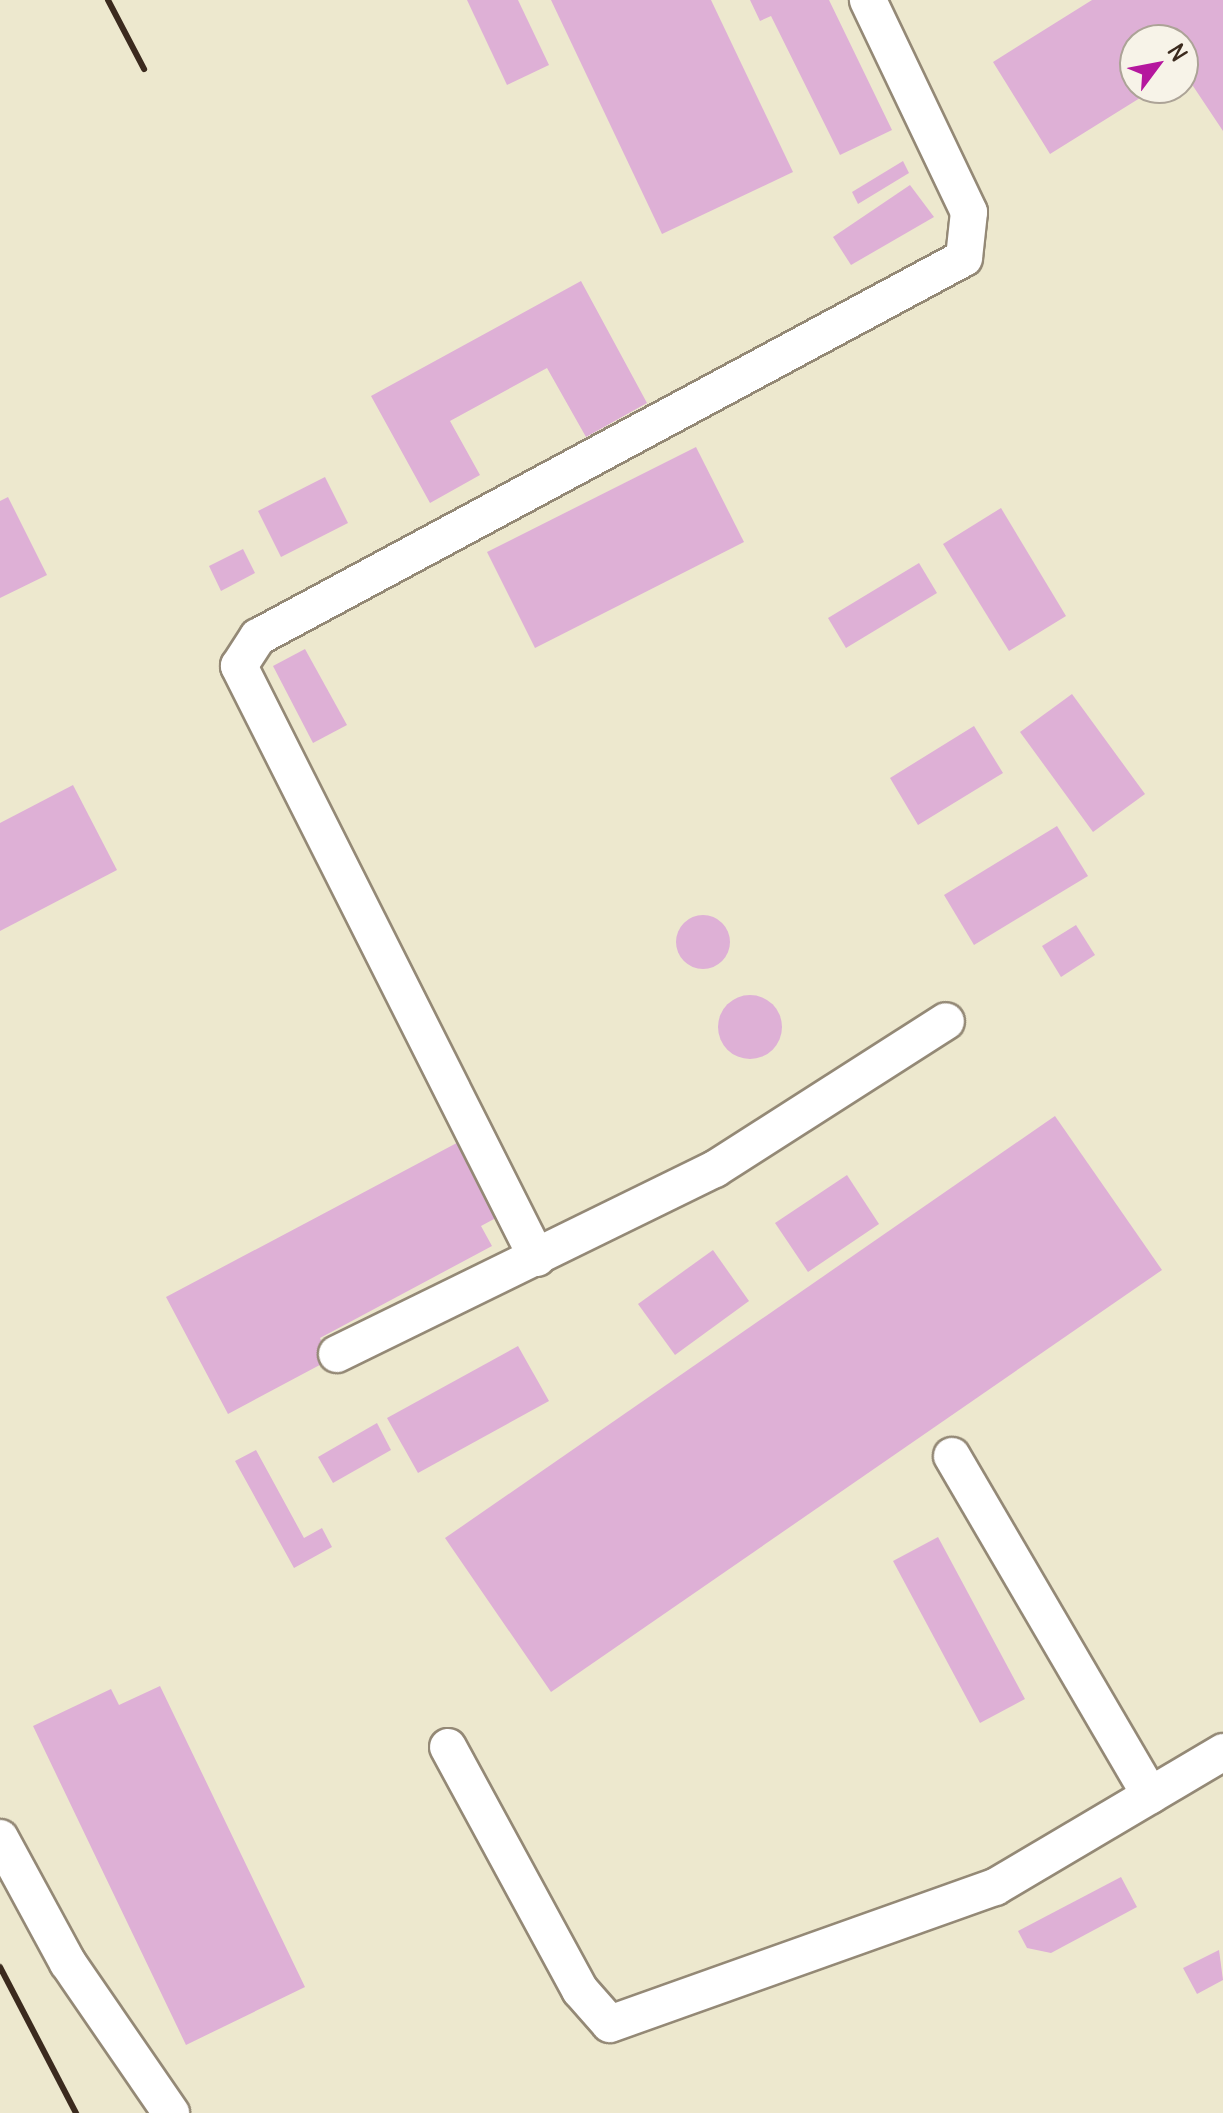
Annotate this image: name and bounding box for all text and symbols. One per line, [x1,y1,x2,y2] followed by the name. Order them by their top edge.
[1119,24,1199,104] north arrow
[1162,38,1194,66] text: N

